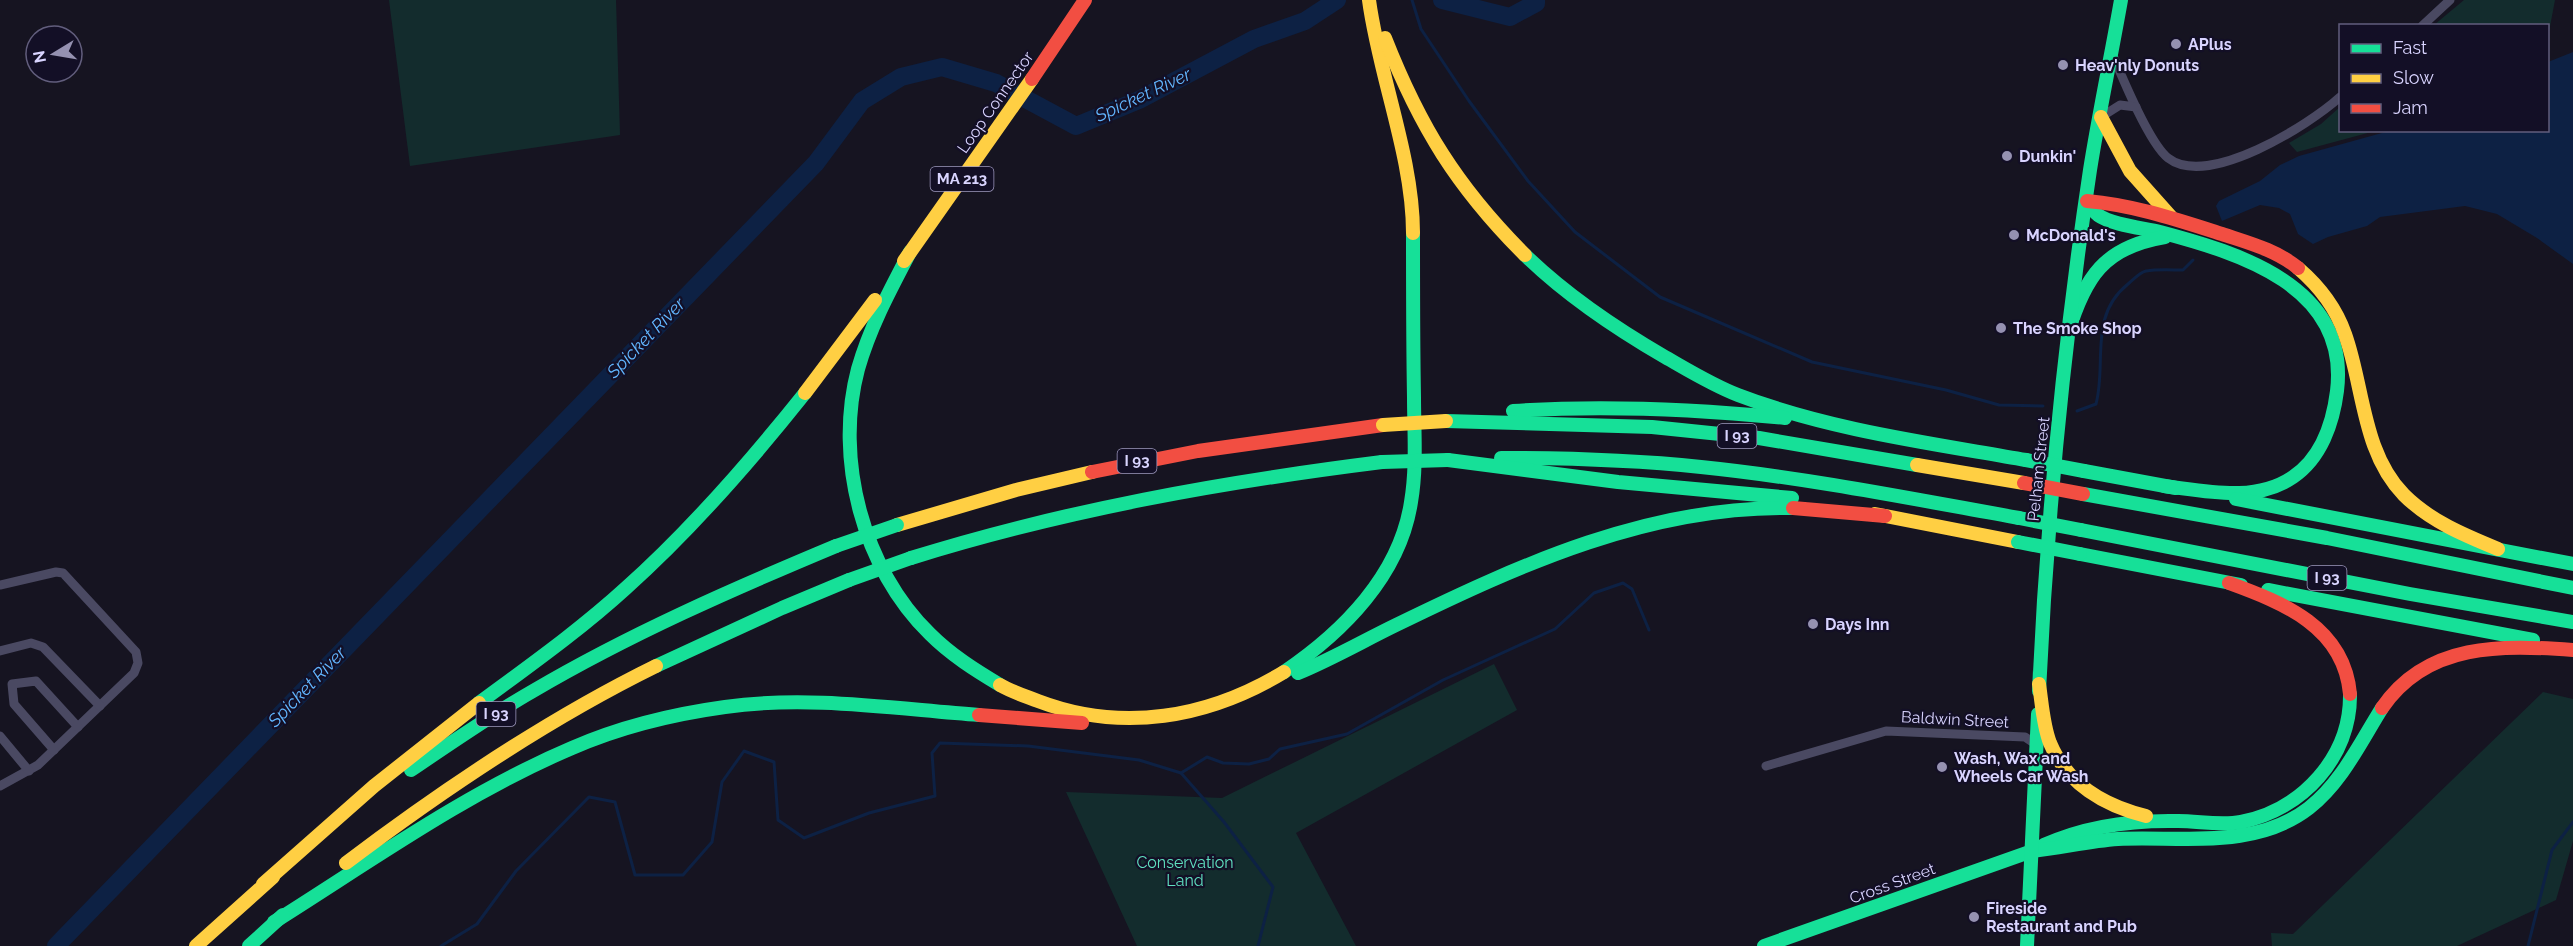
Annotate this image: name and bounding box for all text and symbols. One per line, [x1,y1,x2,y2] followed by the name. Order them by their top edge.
[24,24,84,84] north arrow
[2339,24,2549,132] legend
[2188,35,2232,54] place label: APlus
[2169,37,2183,51] marker: APlus
[2393,37,2427,58] text: Fast
[953,47,1038,157] street label: Loop Connector
[29,49,50,65] text: N
[2075,56,2199,75] place label: Heav'nly Donuts
[2056,58,2070,72] marker: Heav'nly Donuts
[1091,63,1195,126] water label: Spicket River
[2393,67,2434,88] text: Slow
[2393,97,2428,118] text: Jam
[2019,147,2076,166] place label: Dunkin'
[2000,149,2014,163] marker: Dunkin'
[930,167,994,191] road number: MA 213
[2026,226,2116,245] place label: McDonald's
[2007,228,2021,242] marker: McDonald's
[601,293,690,383] water label: Spicket River
[2013,319,2142,338] place label: The Smoke Shop
[1994,321,2008,335] marker: The Smoke Shop
[2024,415,2053,522] street label: Pelham Street
[1718,424,1756,448] road number: I 93
[1118,449,1156,473] road number: I 93
[2308,566,2346,590] road number: I 93
[1825,615,1889,634] place label: Days Inn
[1806,617,1820,631] marker: Days Inn
[262,642,351,732] water label: Spicket River
[476,702,516,726] road number: I 93
[1901,707,2010,732] street label: Baldwin Street
[1954,749,2088,786] place label: Wash, Wax and Wheels Car Wash
[1935,760,1949,774] marker: Wash, Wax and Wheels Car Wash
[1136,853,1234,890] park label: Conservation Land
[1847,859,1938,908] street label: Cross Street
[1986,899,2137,936] place label: Fireside Restaurant and Pub
[1967,910,1981,924] marker: Fireside Restaurant and Pub

